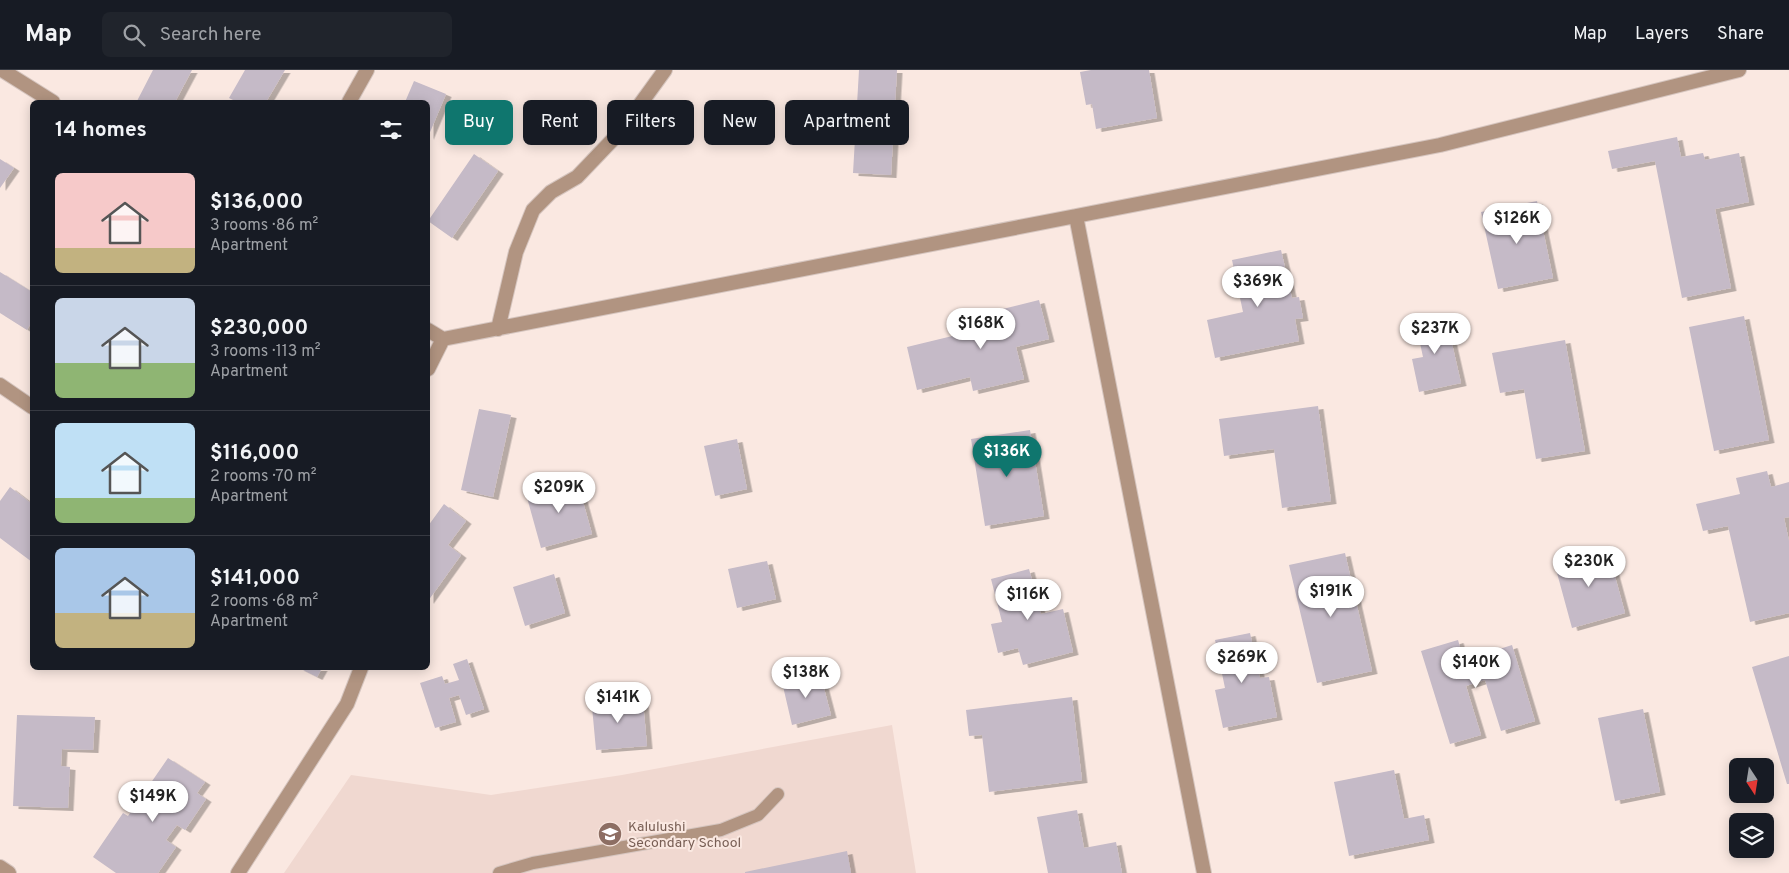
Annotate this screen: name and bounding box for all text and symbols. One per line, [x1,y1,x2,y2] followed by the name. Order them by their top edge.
[102,12,452,57] search box
[25,20,72,50] text: Map
[120,21,148,49] icon: search
[160,23,261,47] text: Search here
[1573,23,1607,46] text: Map
[1635,23,1689,46] text: Layers
[1717,23,1764,46] text: Share
[445,100,513,145] chip: Buy
[523,100,597,145] chip: Rent
[607,100,694,145] chip: Filters
[704,100,775,145] chip: New
[785,100,909,145] chip: Apartment
[377,116,405,144] icon: filters
[55,117,147,144] text: 14 homes
[210,189,303,216] text: $136,000
[95,193,155,253] icon: home
[1482,202,1552,245] pin: $126K
[1494,209,1541,229] text: $126K
[210,216,318,236] text: 3 rooms · 86 m²
[210,236,288,256] text: Apartment
[1223,266,1293,308] pin: $369K
[1233,272,1283,292] text: $369K
[946,308,1016,350] pin: $168K
[1400,312,1470,355] pin: $237K
[957,314,1005,334] text: $168K
[210,315,308,342] text: $230,000
[95,318,155,378] icon: home
[1411,319,1459,339] text: $237K
[210,342,321,362] text: 3 rooms · 113 m²
[210,362,288,382] text: Apartment
[972,436,1042,478] pin: $136K
[210,440,299,467] text: $116,000
[984,442,1030,462] text: $136K
[95,443,155,503] icon: home
[210,467,317,487] text: 2 rooms · 70 m²
[524,472,594,514] pin: $209K
[533,478,585,498] text: $209K
[210,487,288,507] text: Apartment
[1554,546,1624,588] pin: $230K
[1564,552,1614,572] text: $230K
[210,565,300,592] text: $141,000
[95,568,155,628] icon: home
[1296,576,1366,618] pin: $191K
[993,578,1063,621] pin: $116K
[1309,582,1353,602] text: $191K
[1006,585,1050,605] text: $116K
[210,592,318,612] text: 2 rooms · 68 m²
[210,612,288,632] text: Apartment
[1207,642,1277,684] pin: $269K
[1441,646,1511,689] pin: $140K
[1217,648,1267,668] text: $269K
[1452,653,1500,673] text: $140K
[771,656,841,699] pin: $138K
[783,663,829,683] text: $138K
[583,682,653,724] pin: $141K
[596,688,640,708] text: $141K
[1729,758,1774,802] north arrow
[1729,758,1774,858] map controls
[118,780,188,823] pin: $149K
[129,787,177,807] text: $149K
[1729,813,1774,858] button: layers
[628,819,741,852] place label: Kalulushi Secondary School
[597,821,623,847] school or university icon: Kalulushi Secondary School

